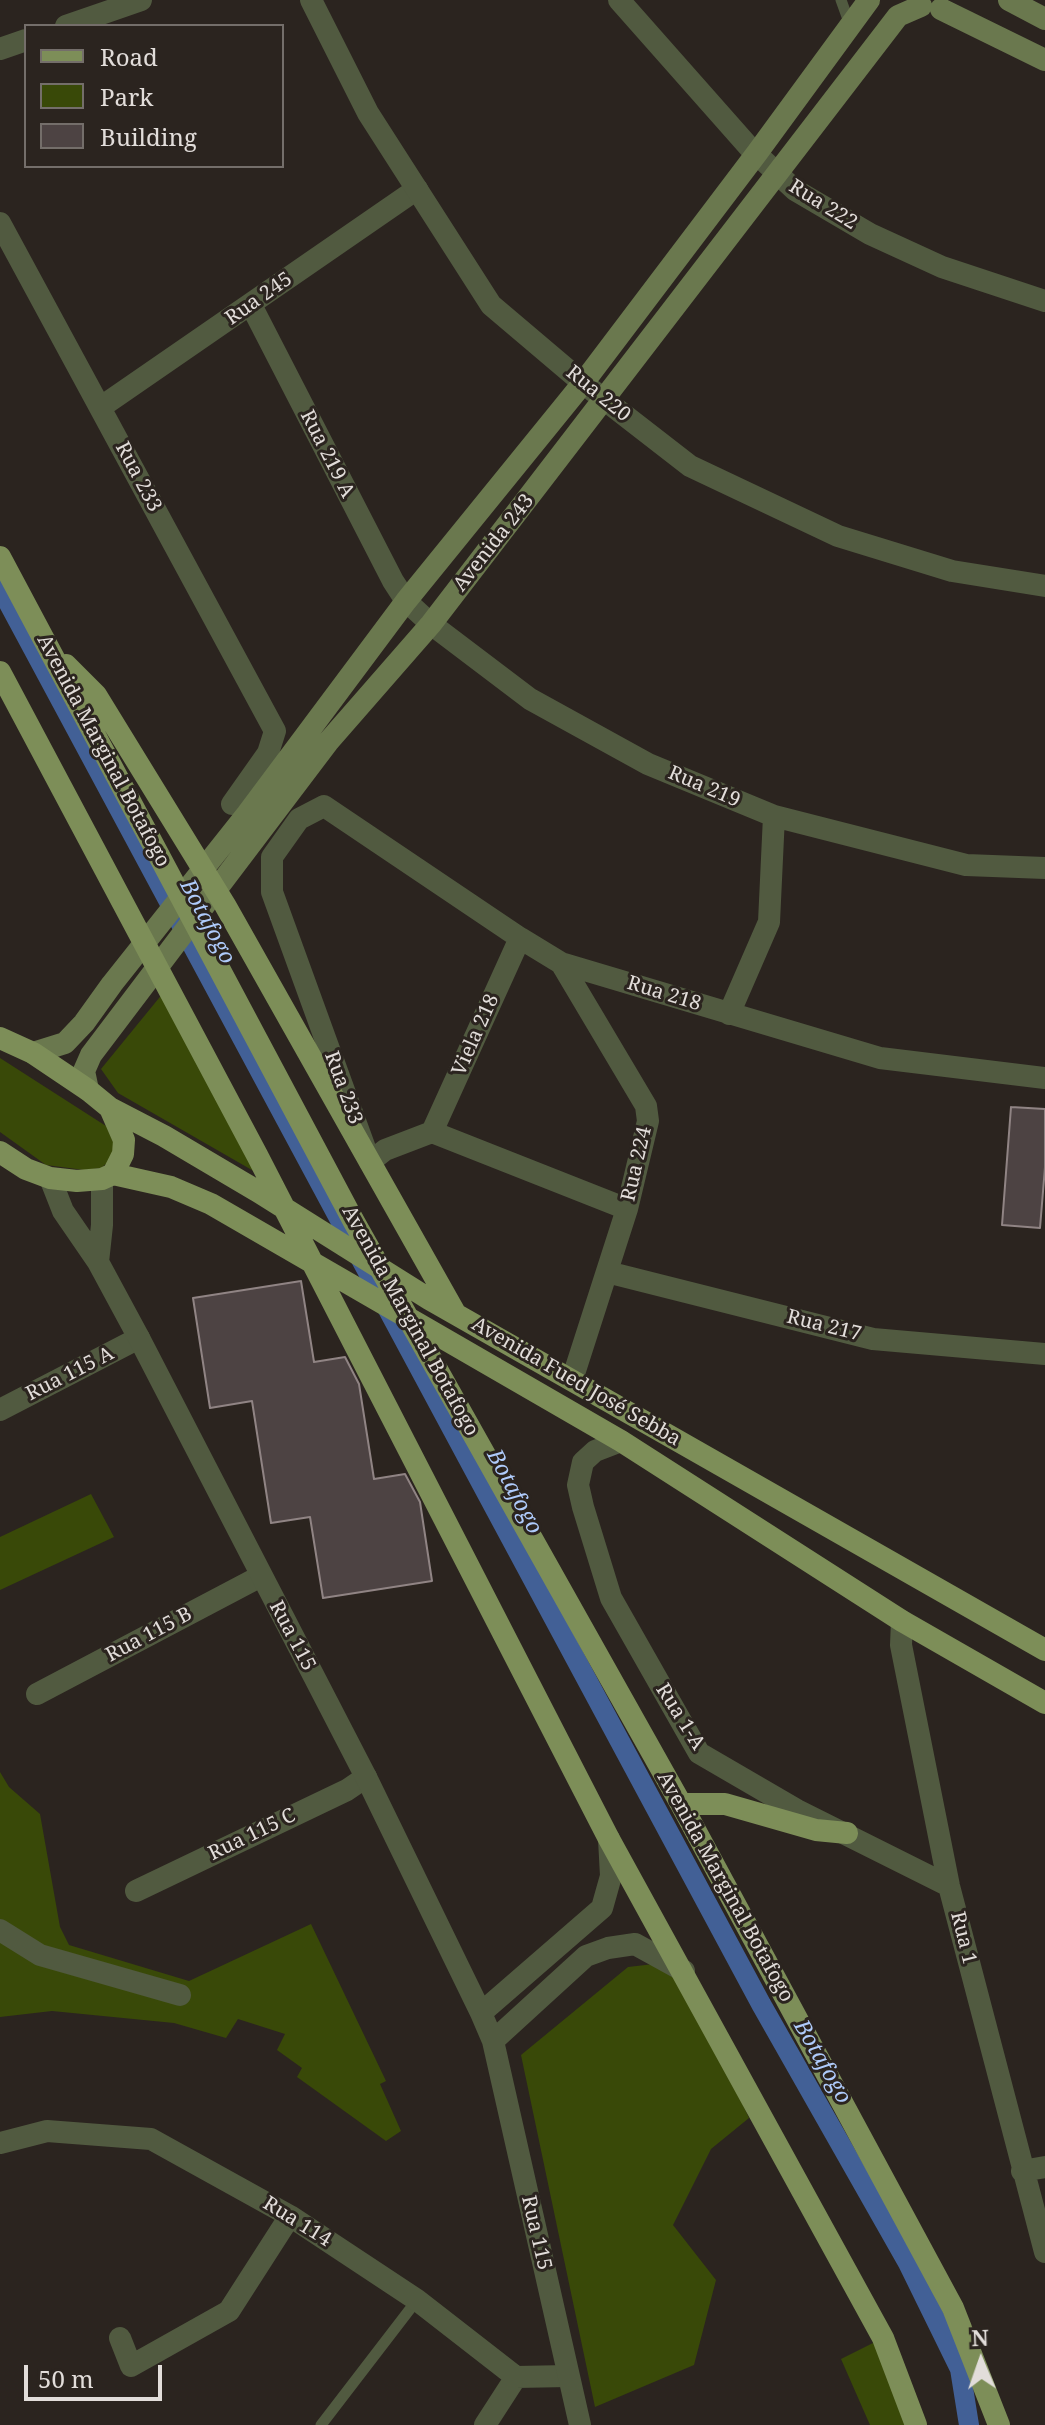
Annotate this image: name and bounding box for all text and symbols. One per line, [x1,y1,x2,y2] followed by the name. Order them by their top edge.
[24,24,284,168] legend
[100,40,158,73] text: Road
[100,80,153,113] text: Park
[100,120,197,153] text: Building
[784,175,862,235] street label: Rua 222
[221,267,297,331] street label: Rua 245
[561,361,635,427] street label: Rua 220
[295,406,359,502] street label: Rua 219 A
[110,438,166,516] street label: Rua 233
[449,490,539,596] street label: Avenida 243
[31,631,175,871] street label: Avenida Marginal Botafogo
[664,761,744,813] street label: Rua 219
[174,875,240,969] water label: Botafogo
[624,971,704,1017] street label: Rua 218
[447,990,505,1080] street label: Viela 218
[319,1048,367,1128] street label: Rua 233
[617,1124,657,1204] street label: Rua 224
[337,1202,483,1440] street label: Avenida Marginal Botafogo
[784,1305,864,1347] street label: Rua 217
[467,1312,685,1452] street label: Avenida Fued José Sebba
[22,1342,118,1406] street label: Rua 115 A
[481,1445,547,1539] water label: Botafogo
[264,1597,320,1675] street label: Rua 115
[102,1602,196,1668] street label: Rua 115 B
[650,1679,710,1755] street label: Rua 1-A
[652,1768,798,2006] street label: Avenida Marginal Botafogo
[205,1804,299,1866] street label: Rua 115 C
[945,1909,981,1967] street label: Rua 1
[787,2015,857,2109] water label: Botafogo
[258,2192,336,2252] street label: Rua 114
[516,2193,556,2273] street label: Rua 115
[941,2321,1021,2401] north arrow
[971,2322,989,2352] text: N
[28,2349,166,2399] scale bar
[38,2362,94,2395] text: 50 m

